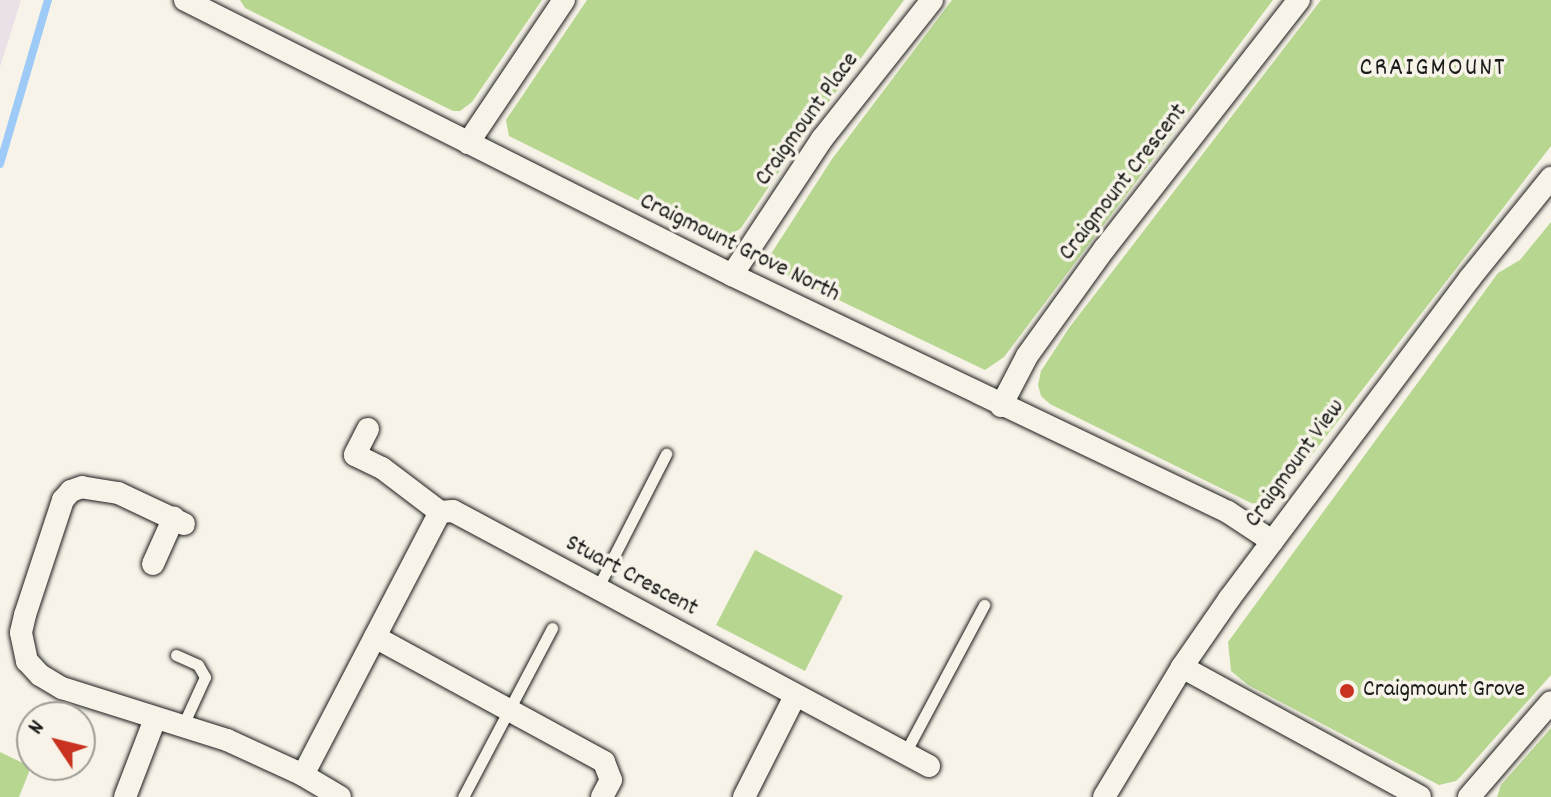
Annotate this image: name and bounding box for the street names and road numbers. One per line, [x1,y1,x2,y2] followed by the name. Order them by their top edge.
[750,48,866,192] street label: Craigmount Place
[1054,99,1194,267] street label: Craigmount Crescent
[634,188,844,310] street label: Craigmount Grove North
[1240,394,1352,534] street label: Craigmount View
[560,530,702,624] street label: Stuart Crescent

